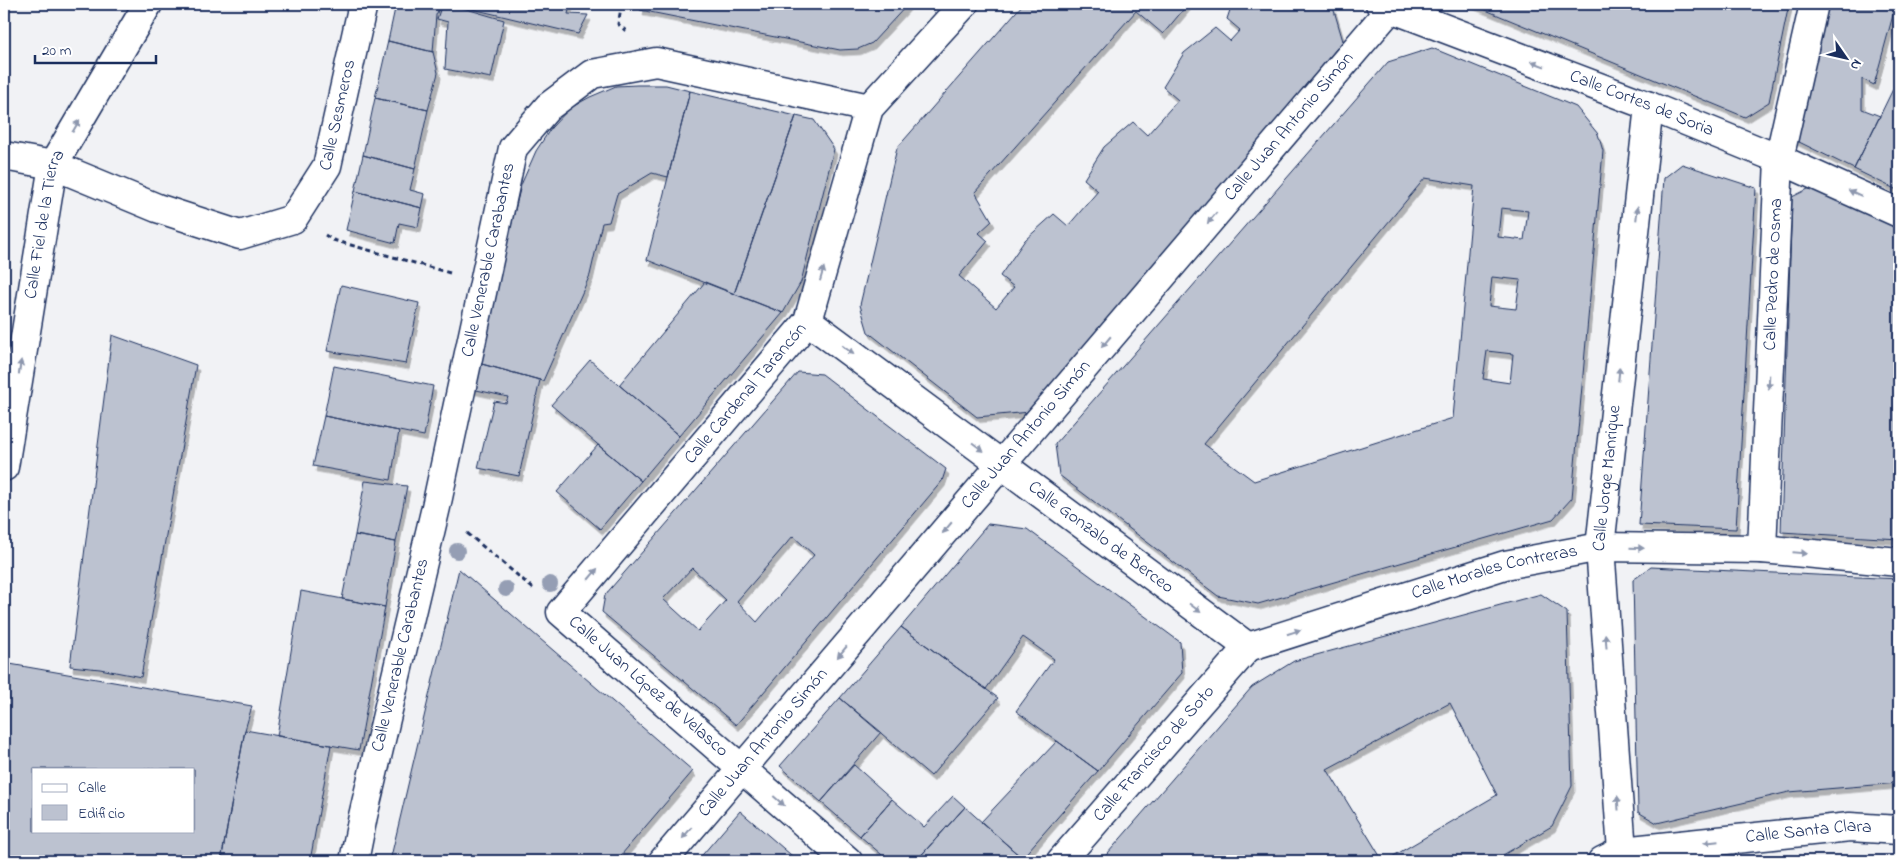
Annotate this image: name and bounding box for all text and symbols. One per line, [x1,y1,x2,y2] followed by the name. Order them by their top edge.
[35,32,156,64] scale bar
[1820,32,1870,82] north arrow
[42,40,72,62] text: 20 m
[1218,47,1361,207] street label: Calle Juan Antonio Simón
[1844,55,1867,74] text: N
[313,57,363,173] street label: Calle Sesmeros
[1530,60,1545,68] one-way arrow
[1566,64,1718,144] street label: Calle Cortes de Soria
[72,120,81,133] one-way arrow
[18,145,72,301] street label: Calle Fiel de la Tierra
[455,160,522,360] street label: Calle Venerable Carabantes
[1848,189,1862,197] one-way arrow
[1758,197,1790,351] street label: Calle Pedro de Osma
[1633,205,1641,221] one-way arrow
[1206,212,1217,225] one-way arrow
[818,266,826,281] one-way arrow
[678,317,814,470] street label: Calle Cardenal Tarancón
[1101,335,1112,348] one-way arrow
[841,345,855,355] one-way arrow
[955,355,1098,515] street label: Calle Juan Antonio Simón
[17,359,25,375] one-way arrow
[1615,366,1623,382] one-way arrow
[1765,374,1773,390] one-way arrow
[1587,403,1629,553] street label: Calle Jorge Manrique
[971,442,985,452] one-way arrow
[1022,475,1179,601] street label: Calle Gonzalo de Berceo
[942,522,953,535] one-way arrow
[1408,538,1580,607] street label: Calle Morales Contreras
[1629,544,1645,552] one-way arrow
[1792,549,1808,557] one-way arrow
[366,556,436,755] street label: Calle Venerable Carabantes
[587,568,598,581] one-way arrow
[1188,603,1202,613] one-way arrow
[562,610,734,764] street label: Calle Juan López de Velasco
[1287,628,1302,636] one-way arrow
[1602,632,1610,648] one-way arrow
[836,645,847,658] one-way arrow
[692,663,835,823] street label: Calle Juan Antonio Simón
[1087,680,1221,828] street label: Calle Francisco de Soto
[32,768,195,832] legend
[78,777,106,799] text: Calle
[1614,794,1622,810] one-way arrow
[772,795,784,807] one-way arrow
[78,803,125,825] text: Edificio
[1744,814,1872,851] street label: Calle Santa Clara
[682,826,693,839] one-way arrow
[1703,838,1719,846] one-way arrow

